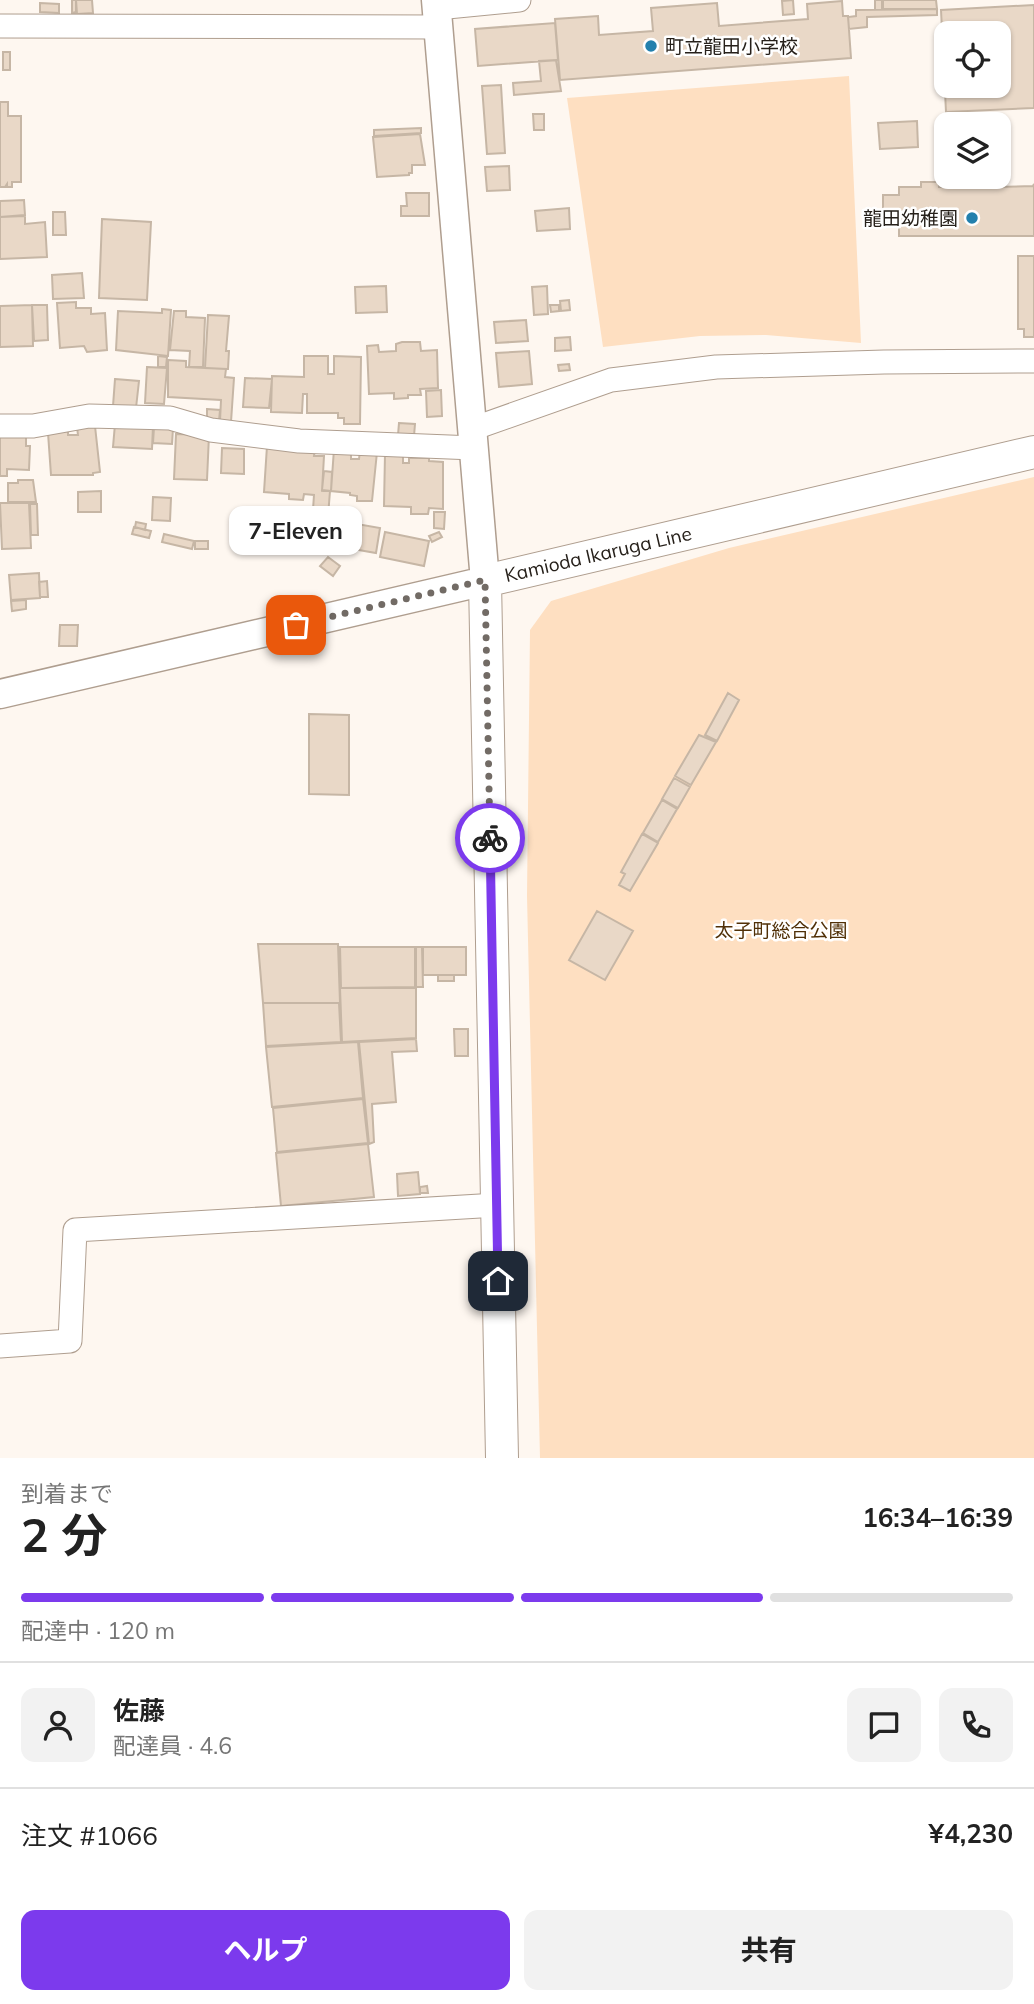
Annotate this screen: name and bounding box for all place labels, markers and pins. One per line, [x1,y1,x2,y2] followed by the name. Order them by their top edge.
[665,34,798,58] place label: 町立龍田小学校
[643,38,659,54] marker: 町立龍田小学校
[863,206,958,230] place label: 龍田幼稚園
[964,210,980,226] marker: 龍田幼稚園
[230,506,362,555] callout: 7-Eleven
[266,595,326,655] pin
[468,1251,528,1311] pin

